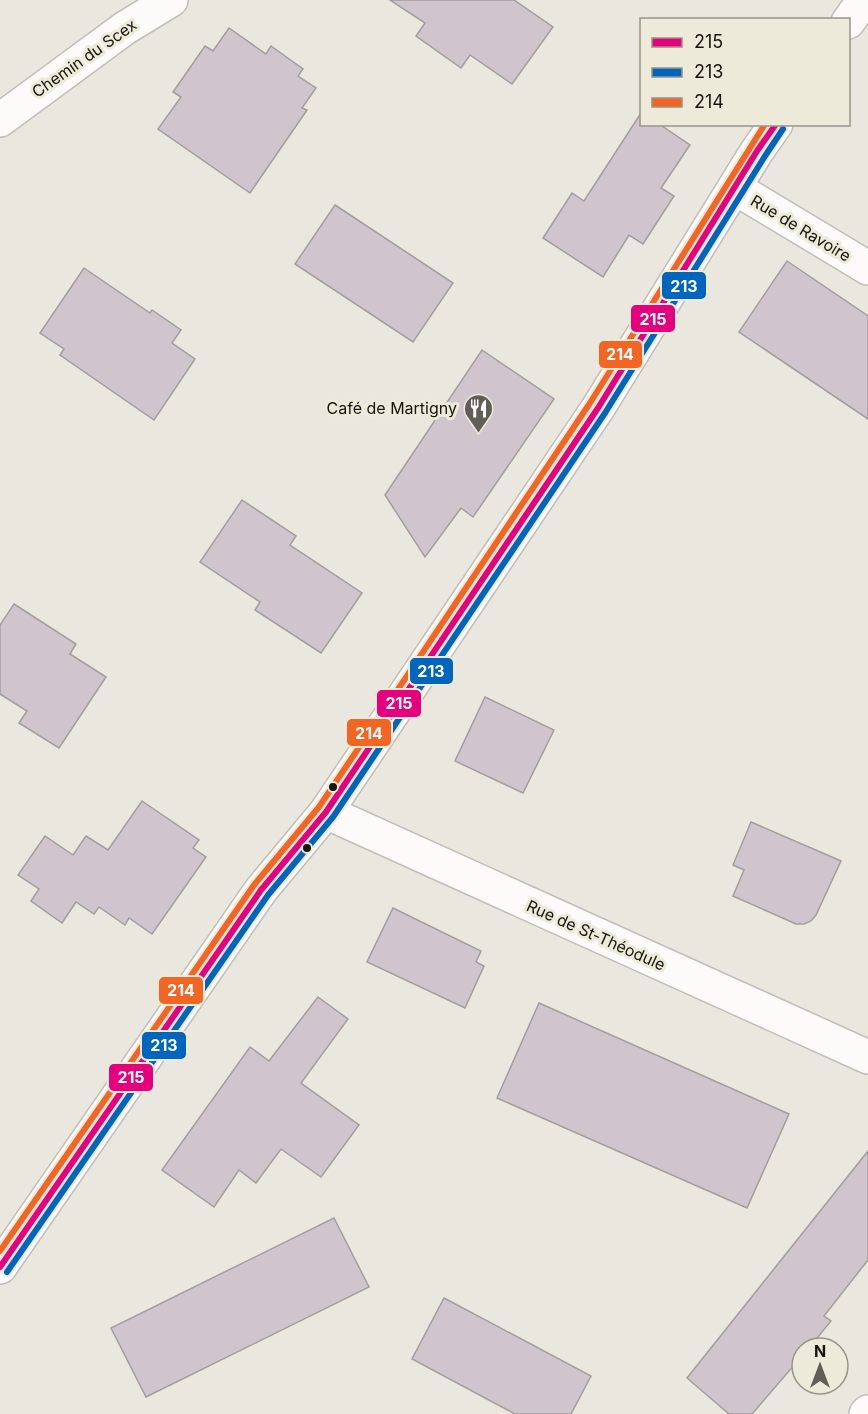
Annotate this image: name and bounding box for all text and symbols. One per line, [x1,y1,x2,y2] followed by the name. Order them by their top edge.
[28,14,140,102] street label: Chemin du Scex
[640,18,850,126] legend
[694,31,723,52] text: 215
[694,61,723,82] text: 213
[694,91,724,112] text: 214
[747,190,855,266] street label: Rue de Ravoire
[661,271,707,300] line badge: 213
[670,276,698,296] text: 213
[630,304,676,333] line badge: 215
[639,309,667,329] text: 215
[598,340,643,369] line badge: 214
[606,344,634,364] text: 214
[462,392,494,434] restaurant icon: Café de Martigny
[327,398,457,418] place label: Café de Martigny
[409,657,454,685] line badge: 213
[417,661,445,681] text: 213
[376,689,422,718] line badge: 215
[385,693,413,713] text: 215
[346,718,392,747] line badge: 214
[355,723,383,743] text: 214
[327,781,339,793] unlabelled marker
[301,842,313,854] unlabelled marker
[524,895,668,975] street label: Rue de St-Théodule
[158,976,204,1005] line badge: 214
[167,980,195,1000] text: 214
[141,1031,187,1060] line badge: 213
[150,1035,178,1055] text: 213
[108,1063,154,1092] line badge: 215
[117,1067,145,1087] text: 215
[790,1336,850,1396] north arrow
[814,1341,826,1361] text: N

